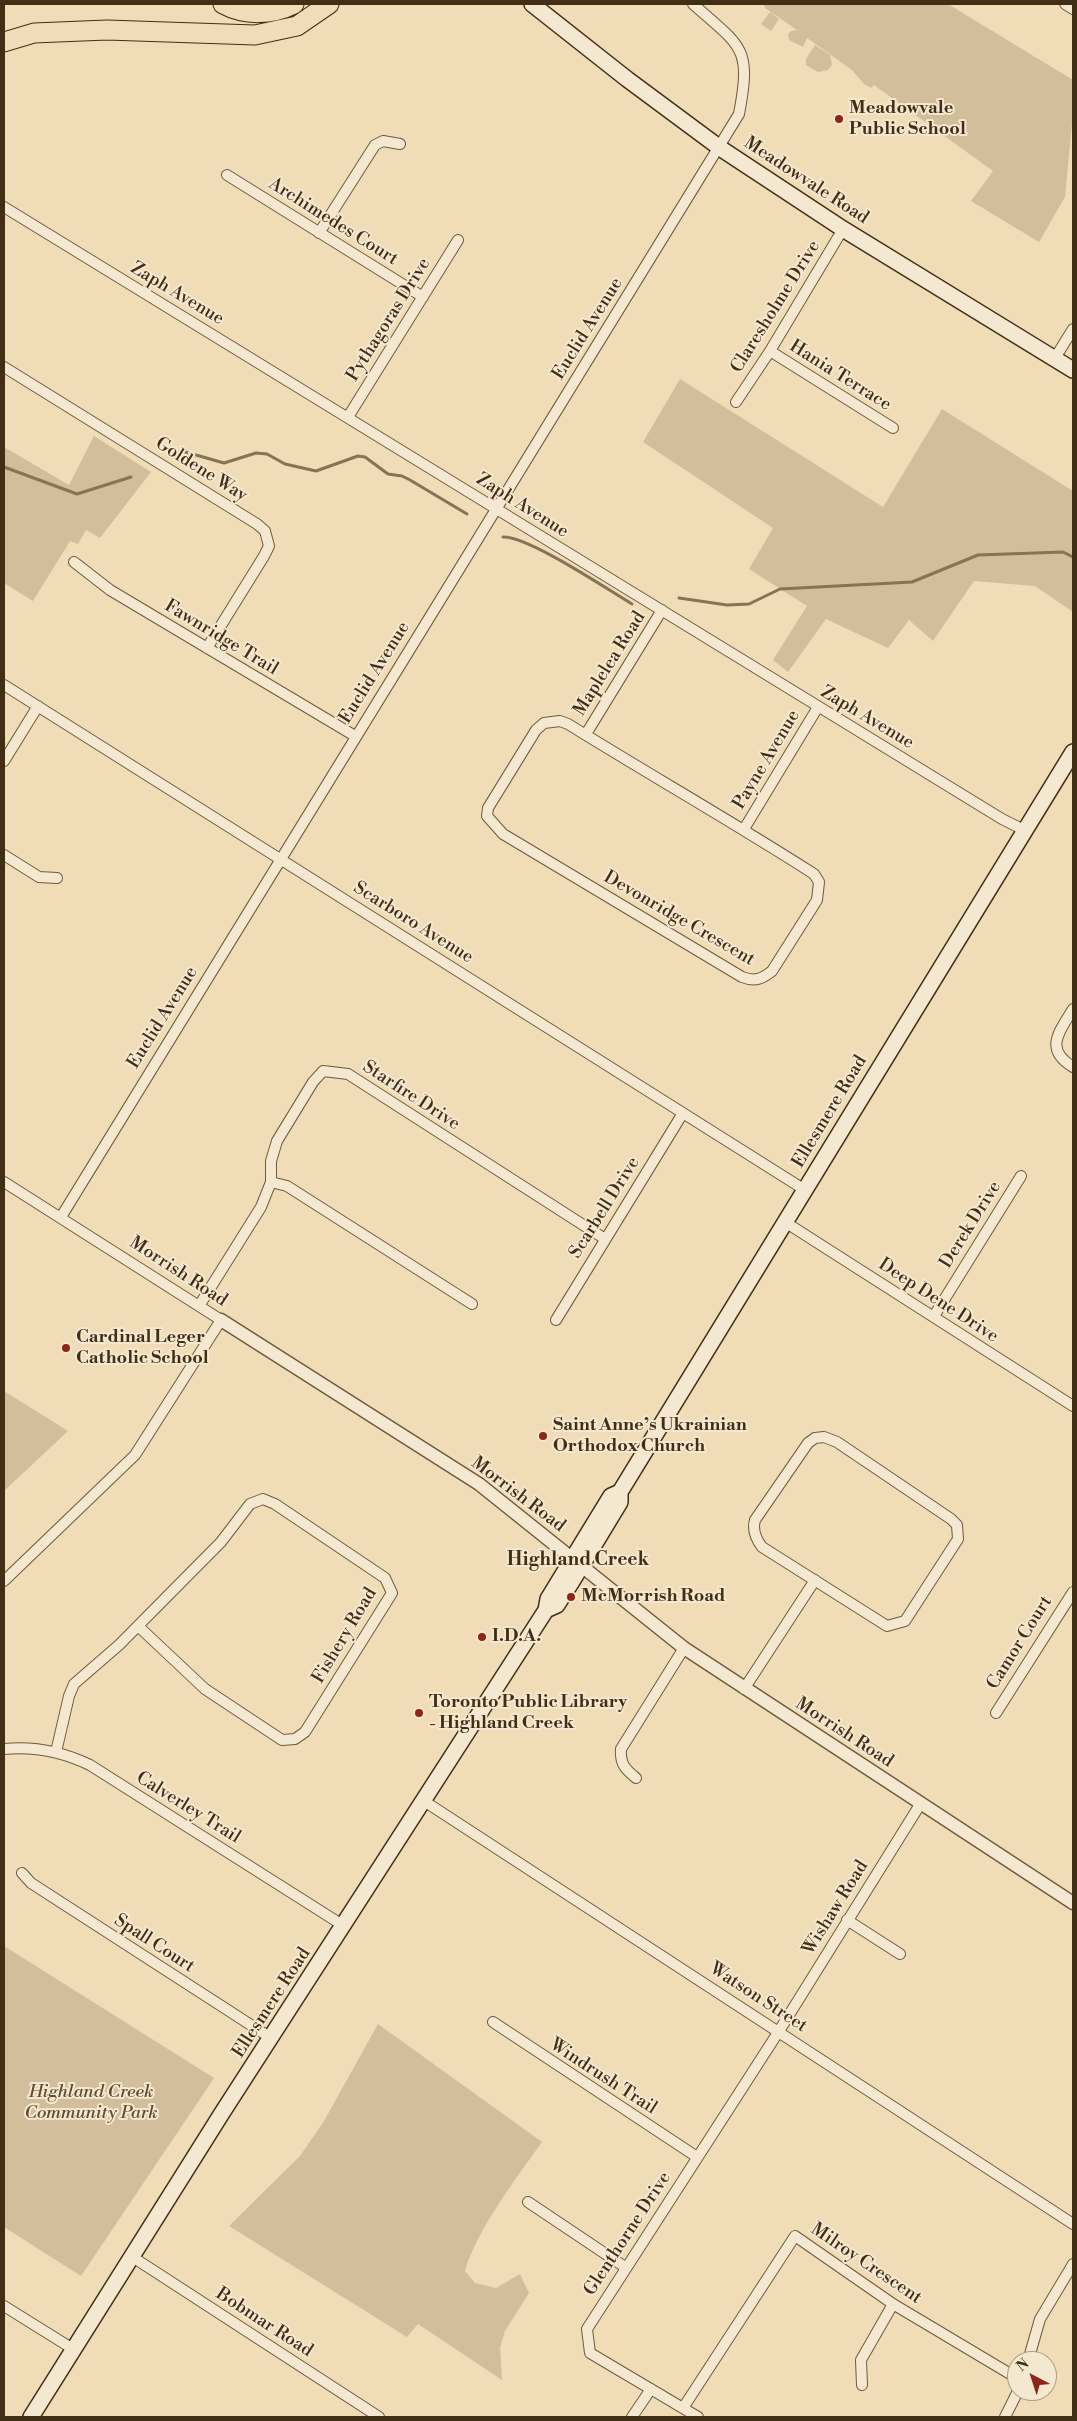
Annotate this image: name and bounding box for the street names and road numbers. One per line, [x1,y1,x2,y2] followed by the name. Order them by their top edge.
[740,133,872,229] street label: Meadowvale Road
[264,173,402,271] street label: Archimedes Court
[727,237,825,377] street label: Claresholme Drive
[342,254,436,386] street label: Pythagoras Drive
[126,258,228,330] street label: Zaph Avenue
[548,274,628,384] street label: Euclid Avenue
[785,336,895,416] street label: Hania Terrace
[151,433,251,507] street label: Goldene Way
[472,469,572,543] street label: Zaph Avenue
[160,596,282,680] street label: Fawnridge Trail
[569,608,651,720] street label: Maplelea Road
[335,618,415,728] street label: Euclid Avenue
[816,682,918,754] street label: Zaph Avenue
[729,706,805,814] street label: Payne Avenue
[600,867,758,971] street label: Devonridge Crescent
[349,877,477,969] street label: Scarboro Avenue
[123,963,203,1073] street label: Euclid Avenue
[788,1052,872,1172] street label: Ellesmere Road
[358,1057,464,1135] street label: Starfire Drive
[565,1153,645,1263] street label: Scarbell Drive
[936,1177,1006,1273] street label: Derek Drive
[125,1232,231,1312] street label: Morrish Road
[874,1254,1002,1348] street label: Deep Dene Drive
[467,1453,569,1537] street label: Morrish Road
[308,1584,382,1688] street label: Fishery Road
[983,1592,1057,1694] street label: Camor Court
[791,1693,897,1773] street label: Morrish Road
[132,1767,244,1849] street label: Calverley Trail
[798,1857,874,1959] street label: Wishaw Road
[110,1910,198,1978] street label: Spall Court
[228,1944,316,2062] street label: Ellesmere Road
[705,1958,811,2038] street label: Watson Street
[545,2034,661,2120] street label: Windrush Trail
[580,2168,676,2300] street label: Glenthorne Drive
[806,2219,926,2309] street label: Milroy Crescent
[212,2284,316,2362] street label: Bobmar Road

